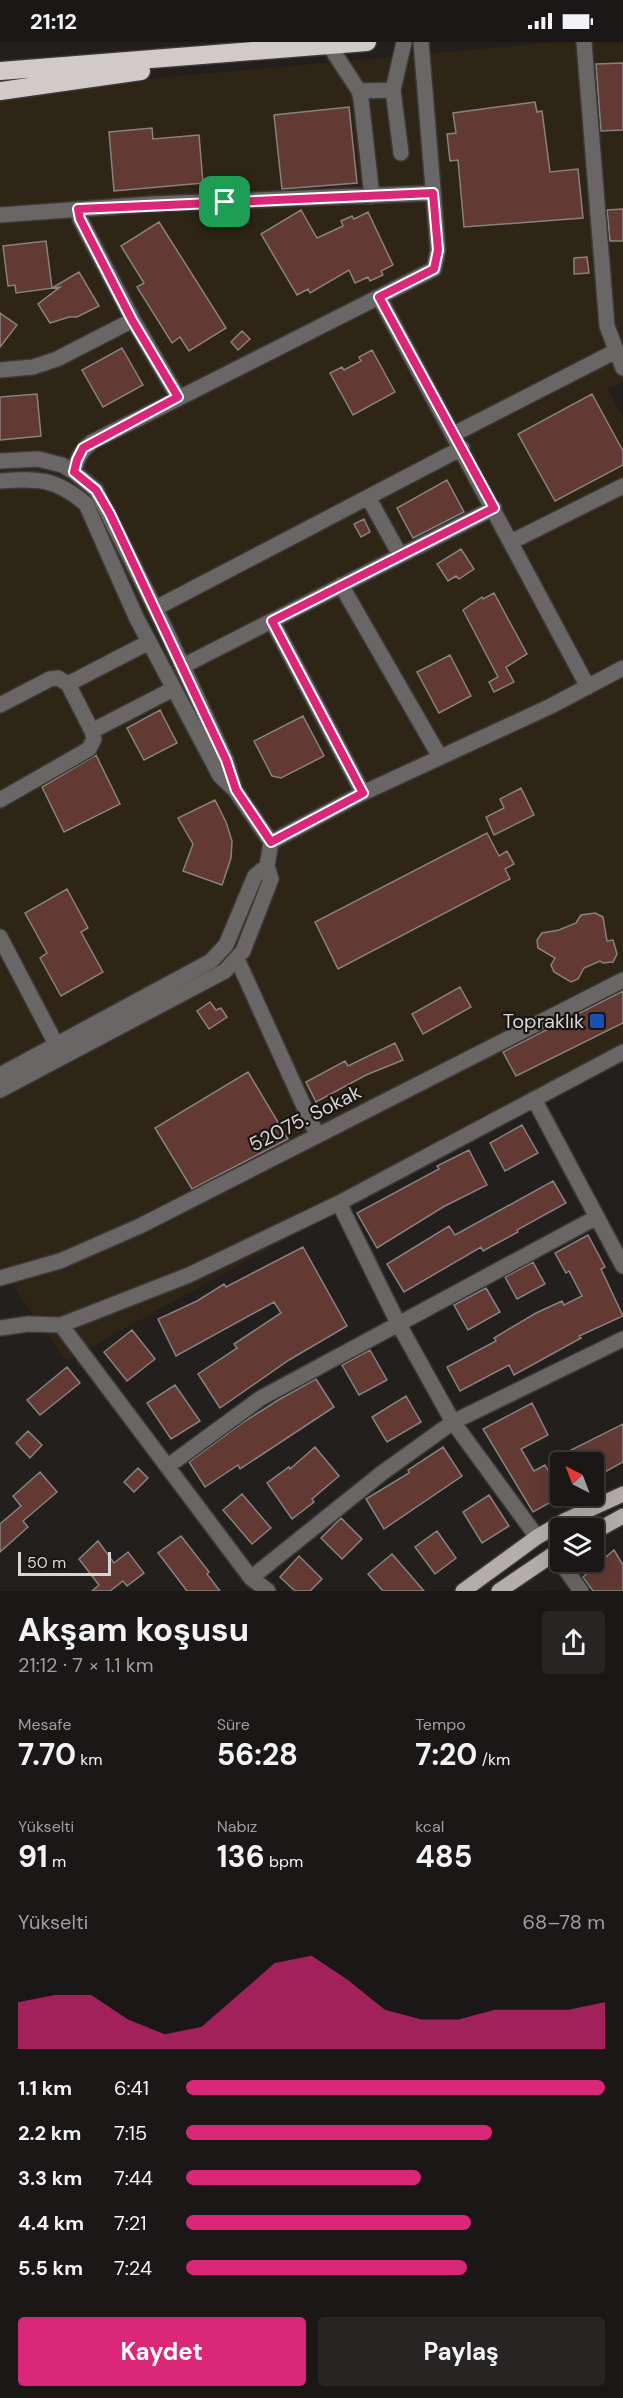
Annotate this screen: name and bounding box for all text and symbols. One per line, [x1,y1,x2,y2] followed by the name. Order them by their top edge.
[30,7,77,36] text: 21:12
[199,176,250,227] pin
[208,185,241,218] icon: arrive
[503,1008,584,1034] place label: Topraklık
[588,1012,606,1030] marker: Topraklık
[244,1079,366,1157] street label: 52075. Sokak
[550,1452,604,1506] north arrow
[550,1452,604,1572] map controls
[550,1518,604,1572] button: layers
[18,1549,111,1576] scale bar
[27,1552,66,1573] text: 50 m
[18,1608,249,1651] text: Akşam koşusu
[542,1611,605,1674] button: share
[18,1652,154,1678] text: 21:12 · 7 × 1.1 km
[18,1714,72,1735] text: Mesafe
[217,1714,250,1735] text: Süre
[415,1714,466,1735] text: Tempo
[18,1735,76,1774] text: 7.70
[217,1735,298,1774] text: 56:28
[415,1735,477,1774] text: 7:20
[76,1749,103,1770] text: km
[477,1749,510,1770] text: /km
[18,1816,74,1837] text: Yükselti
[217,1816,257,1837] text: Nabız
[415,1816,444,1837] text: kcal
[18,1837,48,1876] text: 91
[217,1837,265,1876] text: 136
[415,1837,472,1876] text: 485
[48,1851,66,1872] text: m
[265,1851,303,1872] text: bpm
[18,1909,88,1935] text: Yükselti
[522,1909,605,1935] text: 68–78 m
[18,2075,72,2101] text: 1.1 km
[114,2075,149,2101] text: 6:41
[18,2120,81,2146] text: 2.2 km
[114,2120,147,2146] text: 7:15
[18,2165,82,2191] text: 3.3 km
[114,2165,153,2191] text: 7:44
[18,2210,84,2236] text: 4.4 km
[114,2210,146,2236] text: 7:21
[18,2255,83,2281] text: 5.5 km
[114,2255,152,2281] text: 7:24
[18,2317,306,2386] button: Kaydet
[318,2317,605,2386] button: Paylaş

